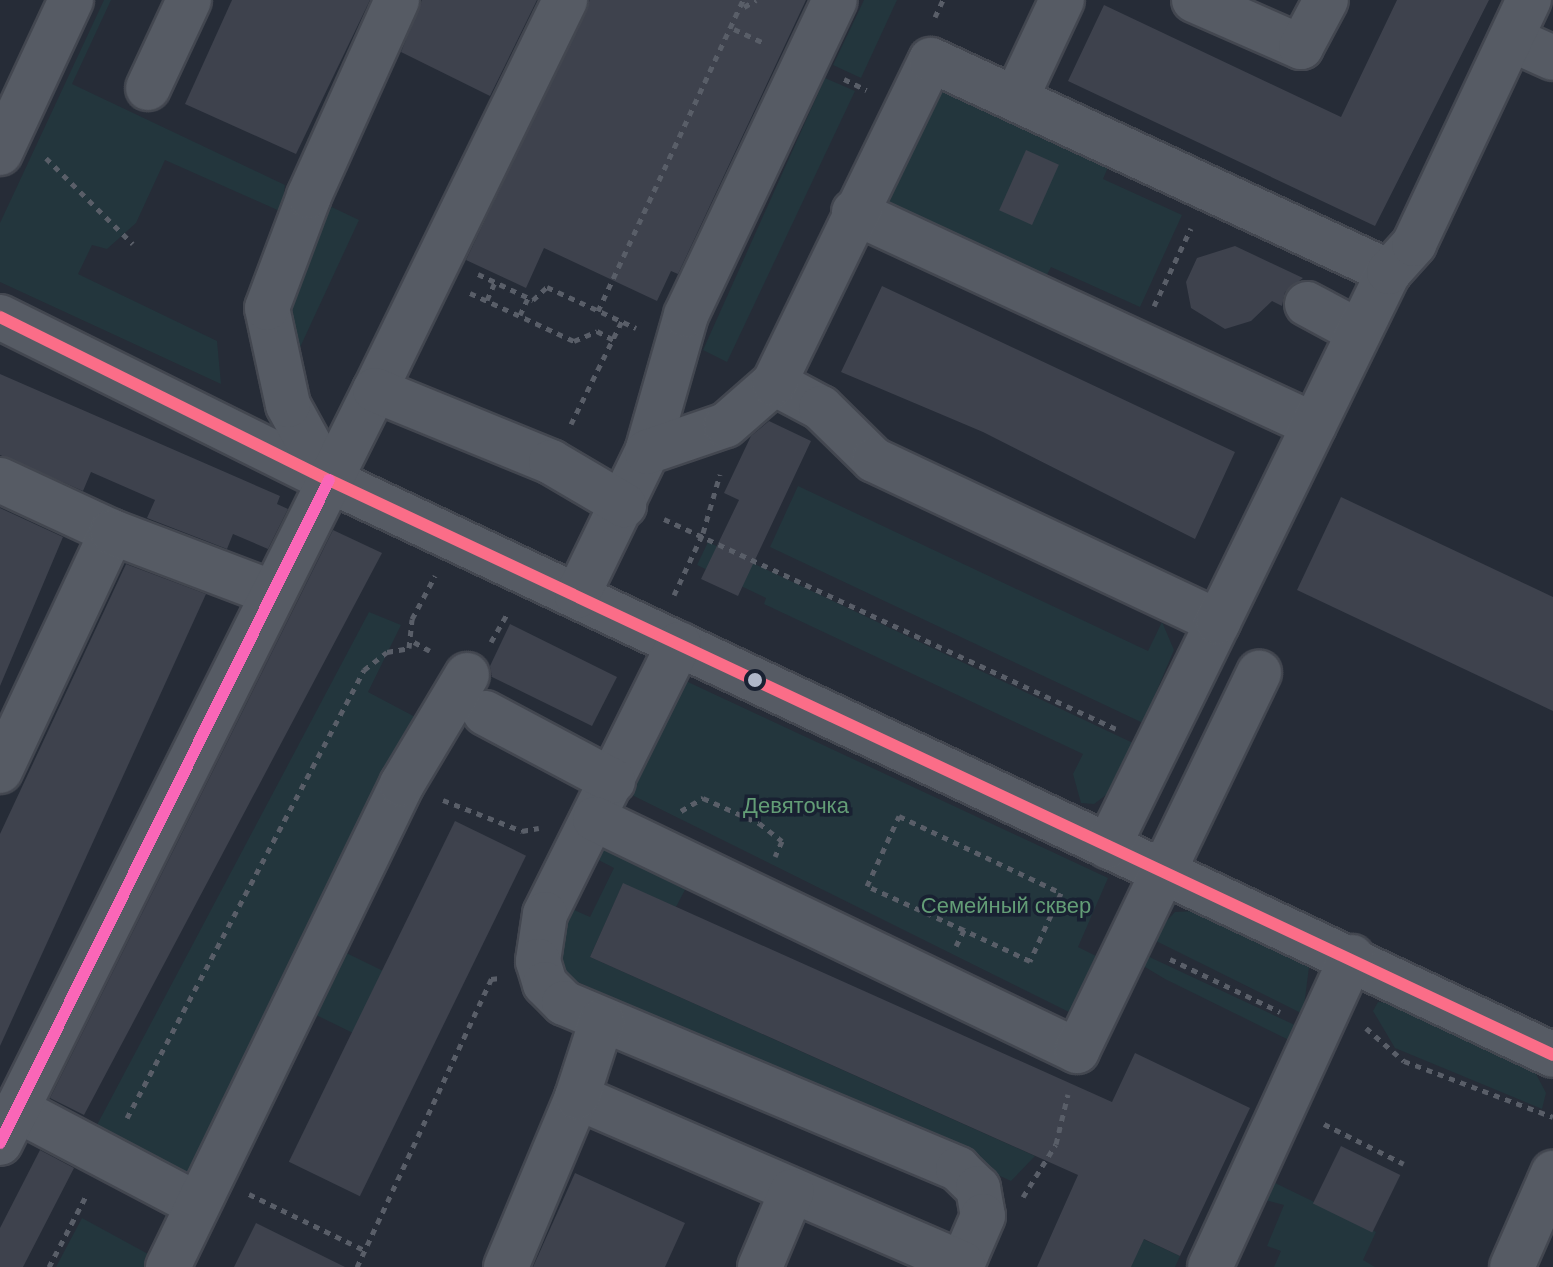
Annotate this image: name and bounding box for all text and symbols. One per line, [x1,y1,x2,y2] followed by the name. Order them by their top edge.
[747,672,763,688] unlabelled marker
[743,793,849,819] park label: Девяточка
[921,893,1091,919] park label: Семейный сквер

